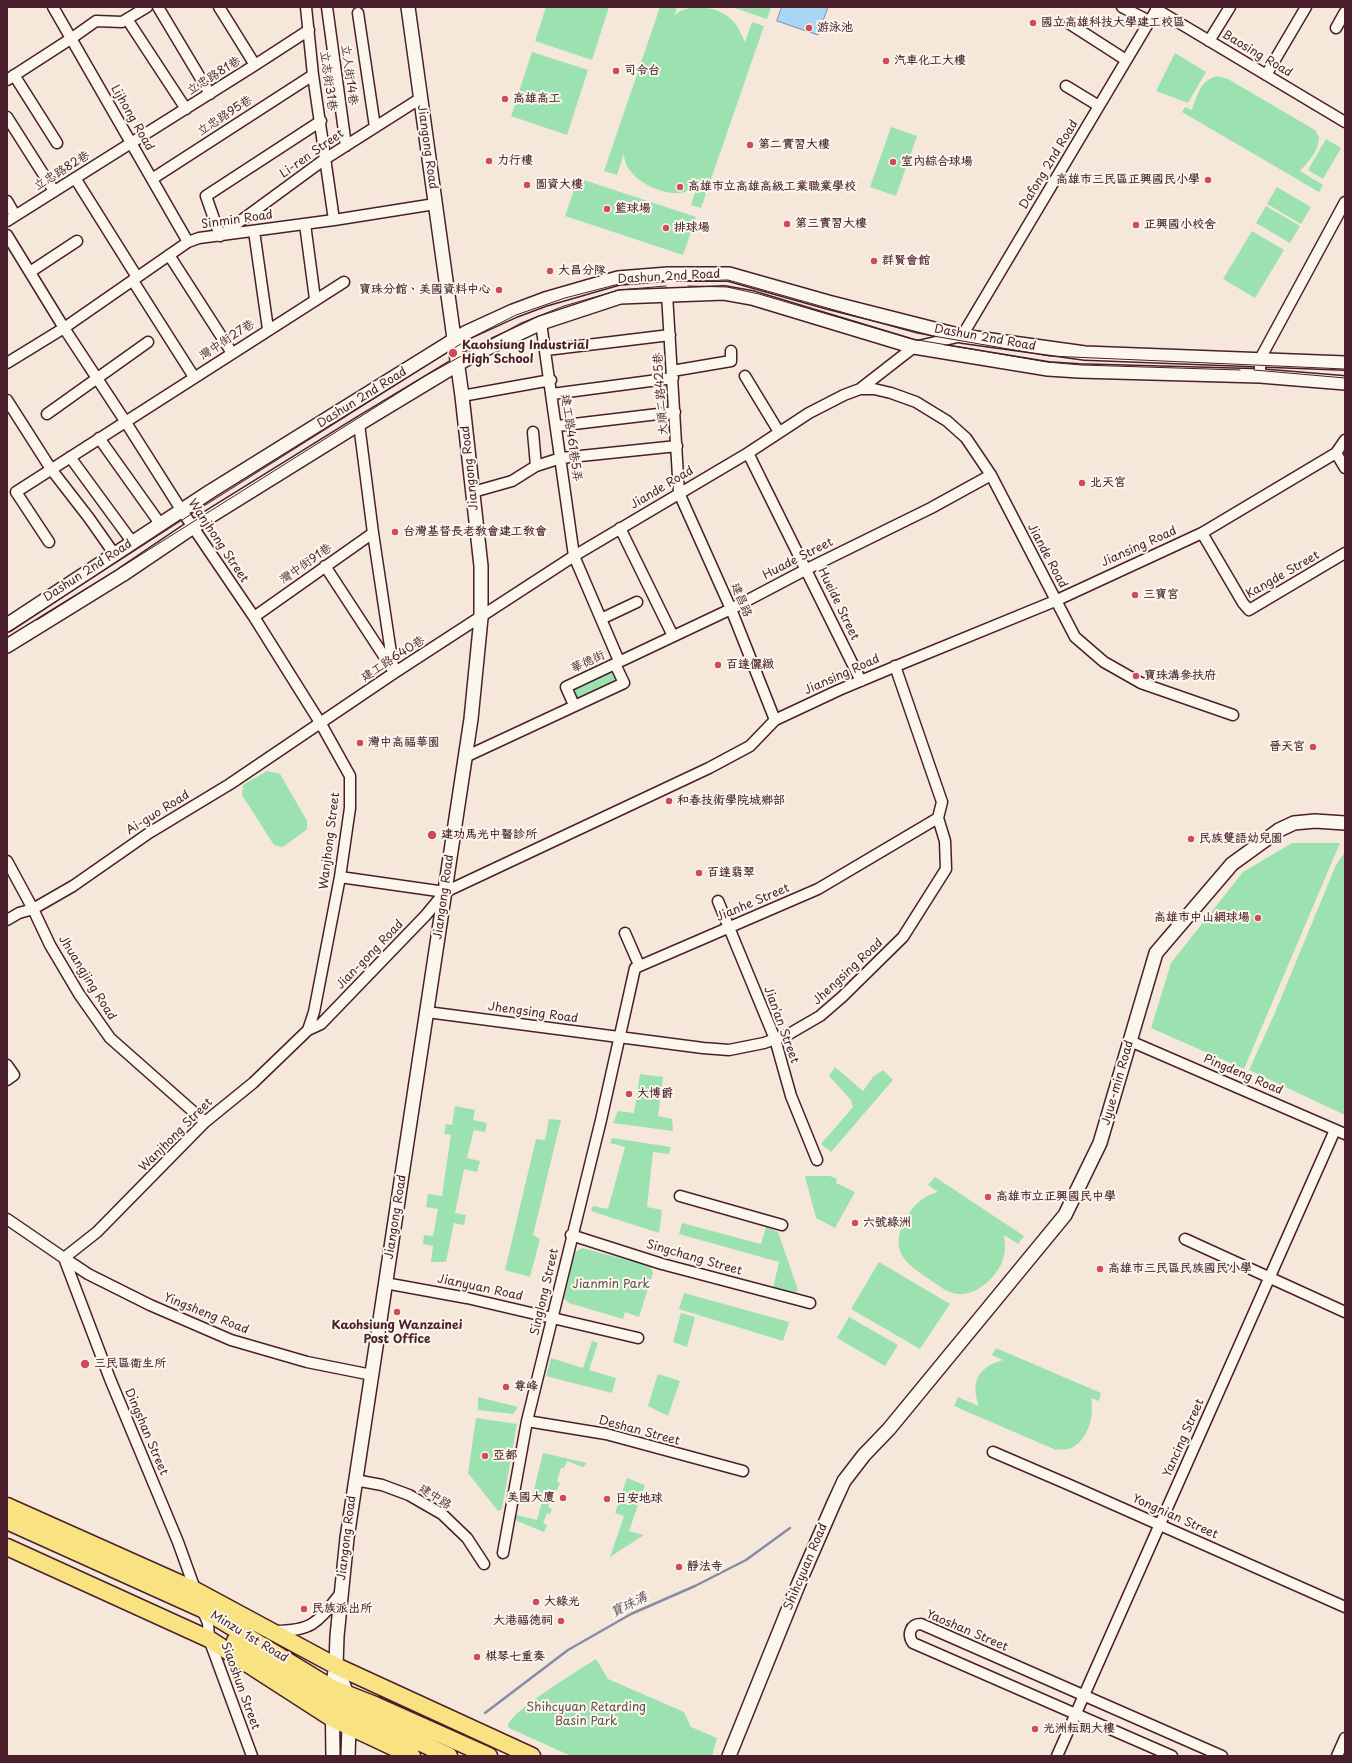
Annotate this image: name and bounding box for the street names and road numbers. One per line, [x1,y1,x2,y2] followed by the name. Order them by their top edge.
[1219,27,1295,81] street label: Baosing Road
[338,44,360,106] street label: 立人街14巷
[317,50,339,112] street label: 立志街31巷
[184,54,244,98] street label: 立忠路81巷
[107,82,157,154] street label: Lijhong Road
[195,93,255,139] street label: 立忠路95巷
[414,104,440,190] street label: Jiangong Road
[1017,118,1081,212] street label: Dafong 2nd Road
[277,127,347,181] street label: Li-ren Street
[32,148,92,194] street label: 立忠路82巷
[200,208,274,232] street label: Sinmin Road
[617,267,721,287] street label: Dashun 2nd Road
[197,317,257,363] street label: 灣中街27巷
[933,322,1037,354] street label: Dashun 2nd Road
[651,352,671,436] street label: 大順二路425巷
[315,365,409,431] street label: Dashun 2nd Road
[558,393,584,483] street label: 建工路461巷5弄
[458,425,482,511] street label: Jiangong Road
[628,464,696,512] street label: Jiande Road
[185,496,251,586] street label: Wanjhong Street
[1024,521,1070,591] street label: Jiande Road
[1099,524,1179,570] street label: Jiansing Road
[760,535,836,583] street label: Huade Street
[41,537,135,605] street label: Dashun 2nd Road
[277,541,335,587] street label: 灣中街91巷
[1244,548,1322,602] street label: Kangde Street
[814,565,862,643] street label: Hueide Street
[727,581,755,619] street label: 建昌路
[358,633,428,685] street label: 建工路640巷
[569,648,607,676] street label: 華德街
[802,652,882,698] street label: Jiansing Road
[124,788,192,838] street label: Ai-guo Road
[317,792,343,890] street label: Wanjhong Street
[431,854,457,940] street label: Jiangong Road
[714,881,792,925] street label: Jianhe Street
[333,917,407,993] street label: Jian-gong Road
[55,933,119,1023] street label: Jhuangjing Road
[810,936,886,1008] street label: Jhengsing Road
[760,985,802,1065] street label: Jian'an Street
[487,1000,579,1026] street label: Jhengsing Road
[1099,1039,1137,1127] street label: Jyue-min Road
[1201,1052,1285,1098] street label: Pingdeng Road
[136,1095,216,1175] street label: Wanjhong Street
[382,1174,410,1260] street label: Jiangong Road
[644,1237,744,1279] street label: Singchang Street
[528,1247,562,1337] street label: Singlong Street
[436,1272,524,1304] street label: Jianyuan Road
[161,1290,251,1338] street label: Yingsheng Road
[121,1387,171,1477] street label: Dingshan Street
[1160,1397,1208,1479] street label: Yancing Street
[597,1413,681,1449] street label: Deshan Street
[416,1481,454,1513] street label: 建中路
[1130,1492,1220,1542] street label: Yongnian Street
[335,1495,359,1581] street label: Jiangong Road
[781,1521,831,1613] street label: Shihcyuan Road
[924,1607,1010,1655] street label: Yaoshan Street
[208,1608,290,1666] street label: Minzu 1st Road
[218,1640,262,1732] street label: Siaoshun Street

